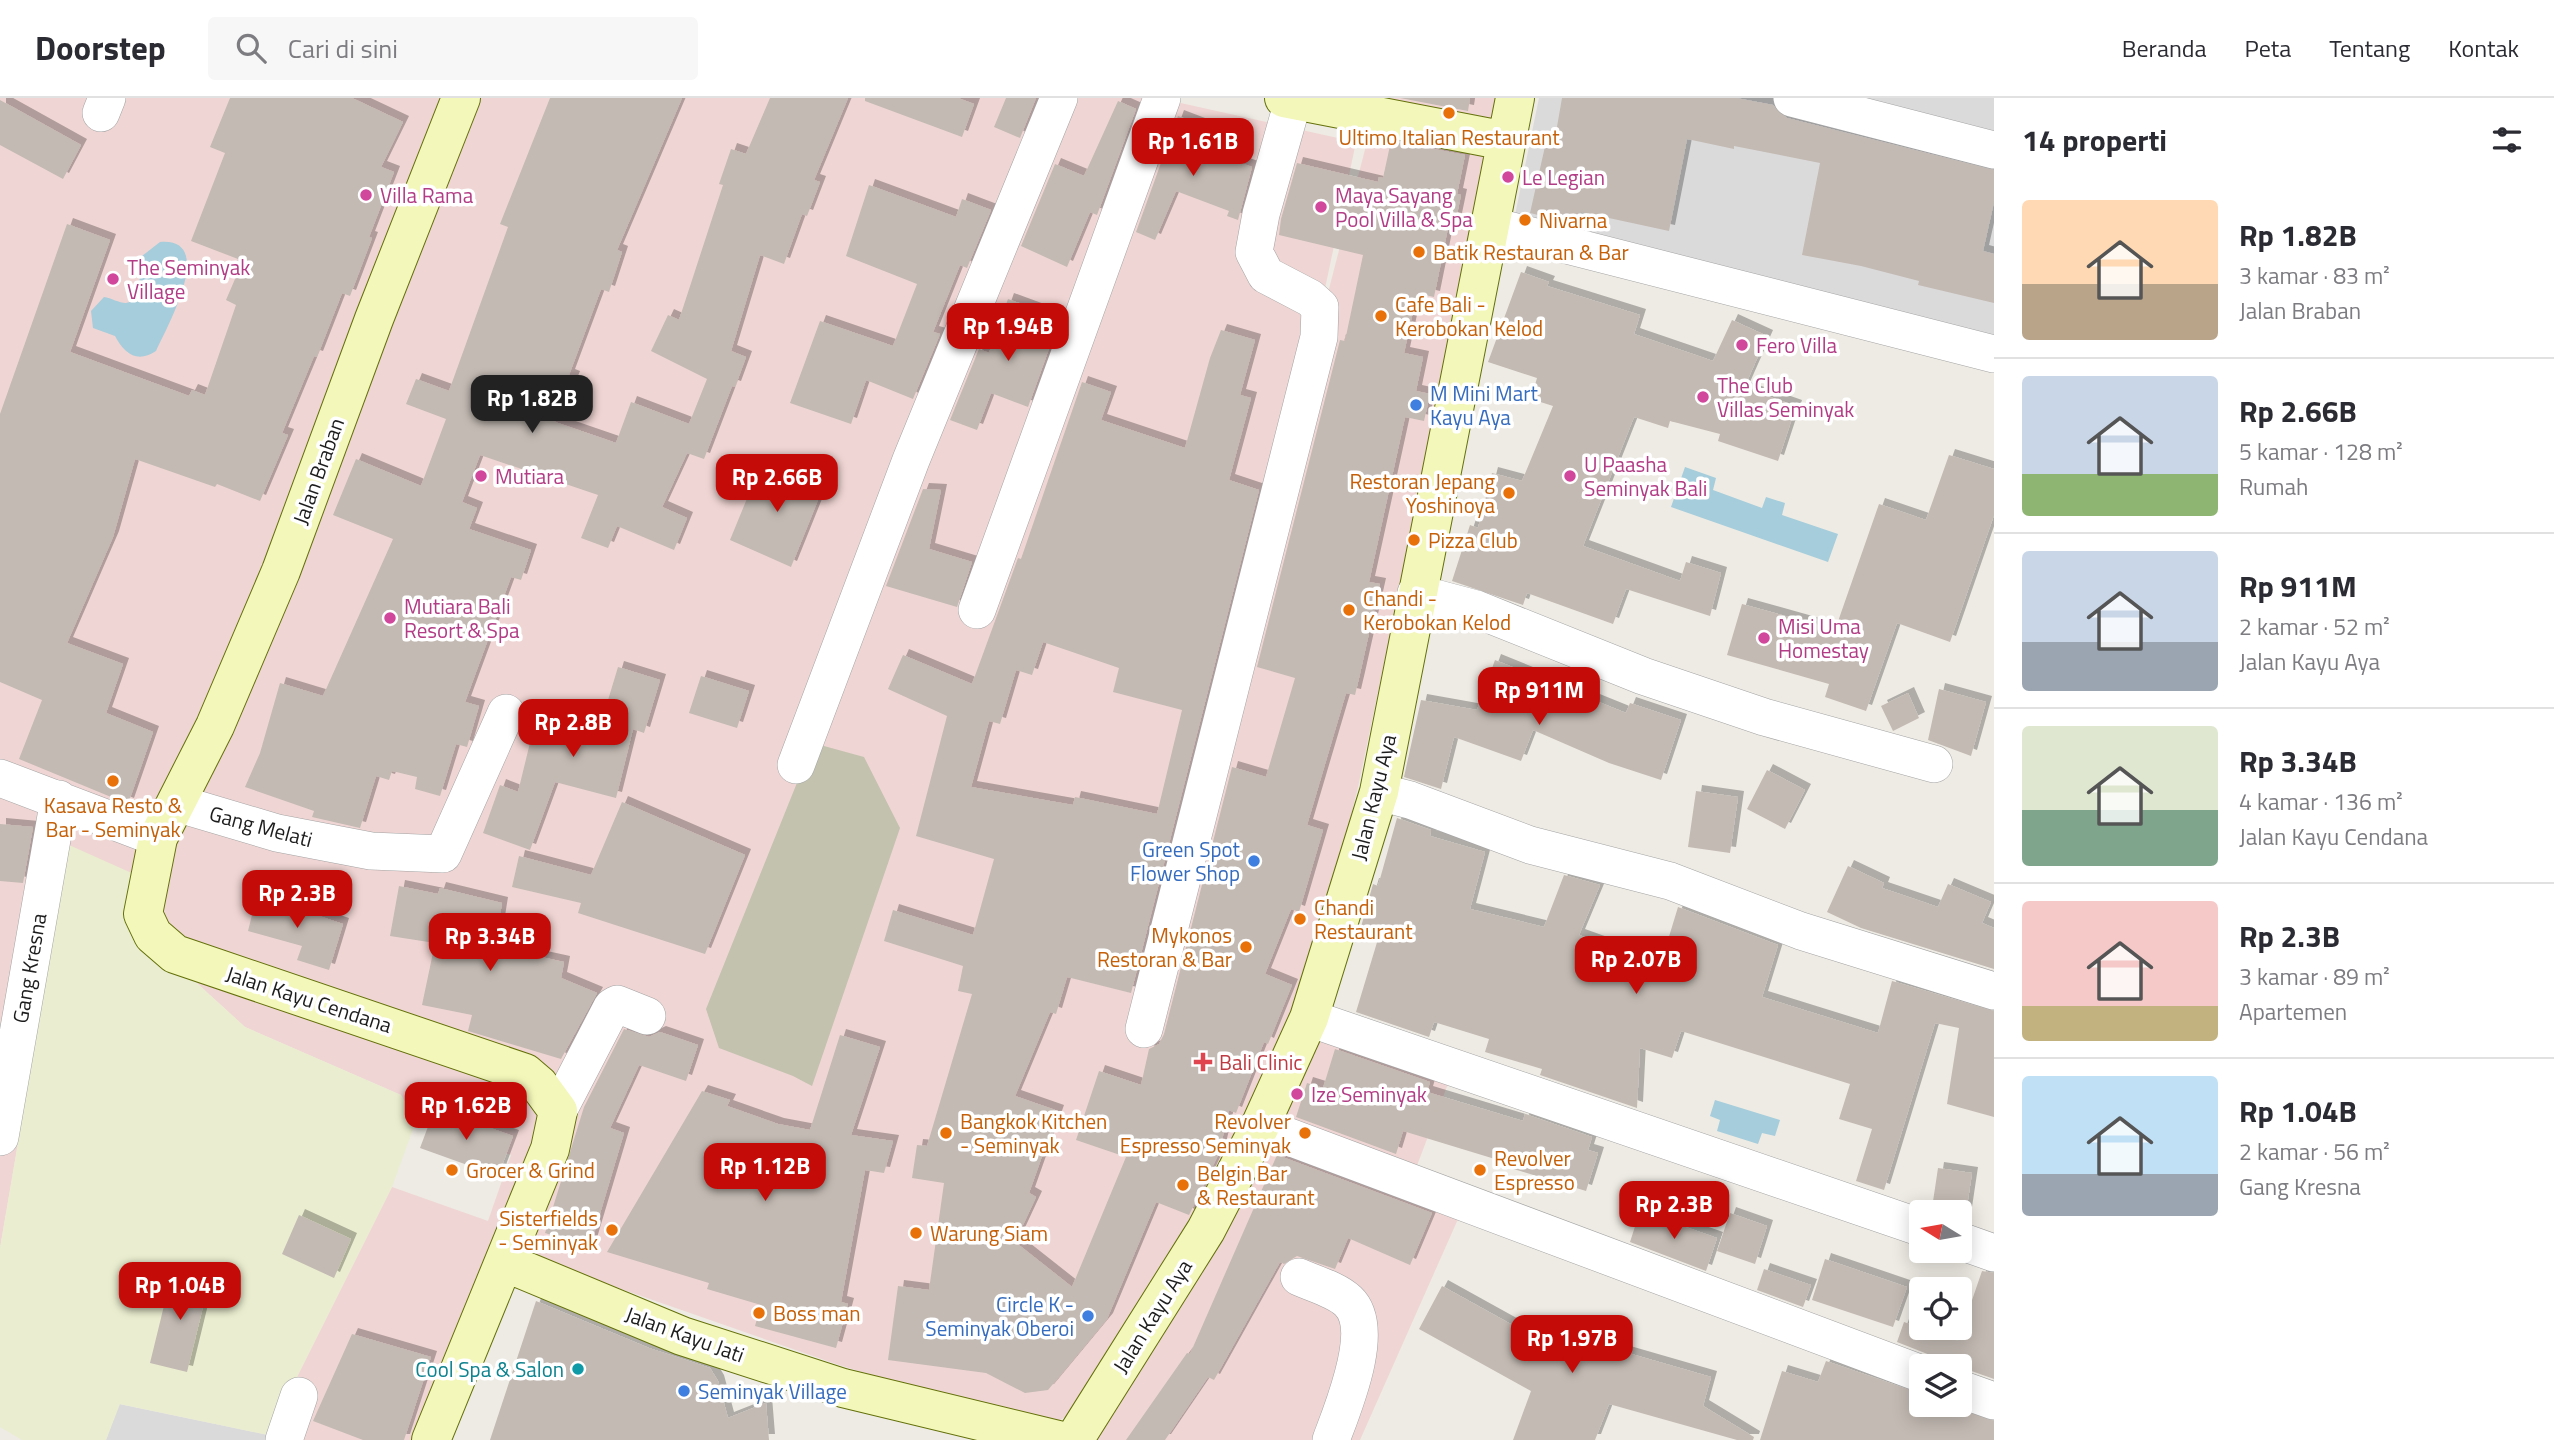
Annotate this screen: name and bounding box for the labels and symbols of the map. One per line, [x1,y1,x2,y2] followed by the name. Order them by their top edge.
[1441,105,1457,121] marker: Ultimo Italian Restaurant
[1121,118,1265,178] pin: Rp 1.61B
[1338,121,1560,153] place label: Ultimo Italian Restaurant
[1522,161,1605,193] place label: Le Legian
[1500,169,1516,185] marker: Le Legian
[380,179,474,211] place label: Villa Rama
[1335,179,1473,235] place label: Maya Sayang Pool Villa & Spa
[358,187,374,203] marker: Villa Rama
[1313,199,1329,215] marker: Maya Sayang Pool Villa & Spa
[1539,204,1608,236] place label: Nivarna
[1517,212,1533,228] marker: Nivarna
[1433,236,1629,268] place label: Batik Restauran & Bar
[1411,244,1427,260] marker: Batik Restauran & Bar
[127,251,250,307] place label: The Seminyak Village
[105,271,121,287] marker: The Seminyak Village
[1395,288,1543,344] place label: Cafe Bali - Kerobokan Kelod
[936,303,1080,363] pin: Rp 1.94B
[1373,308,1389,324] marker: Cafe Bali - Kerobokan Kelod
[1756,329,1838,361] place label: Fero Villa
[1734,337,1750,353] marker: Fero Villa
[1717,369,1854,425] place label: The Club Villas Seminyak
[460,376,604,435] pin: Rp 1.82B
[1430,377,1538,433] place label: M Mini Mart Kayu Aya
[1695,389,1711,405] marker: The Club Villas Seminyak
[1408,397,1424,413] marker: M Mini Mart Kayu Aya
[284,413,352,529] street label: Jalan Braban
[1584,448,1707,504] place label: U Paasha Seminyak Bali
[705,454,849,514] pin: Rp 2.66B
[495,460,565,492] place label: Mutiara
[1350,465,1495,521] place label: Restoran Jepang Yoshinoya
[473,468,489,484] marker: Mutiara
[1562,468,1578,484] marker: U Paasha Seminyak Bali
[1501,485,1517,501] marker: Restoran Jepang Yoshinoya
[1428,524,1518,556] place label: Pizza Club
[1406,532,1422,548] marker: Pizza Club
[1363,582,1511,638] place label: Chandi - Kerobokan Kelod
[404,590,520,646] place label: Mutiara Bali Resort & Spa
[1341,602,1357,618] marker: Chandi - Kerobokan Kelod
[382,610,398,626] marker: Mutiara Bali Resort & Spa
[1778,610,1869,666] place label: Misi Uma Homestay
[1756,630,1772,646] marker: Misi Uma Homestay
[1474,668,1604,727] pin: Rp 911M
[508,700,638,759] pin: Rp 2.8B
[1342,730,1404,863] street label: Jalan Kayu Aya
[105,773,121,789] marker: Kasava Resto & Bar - Seminyak
[44,789,183,845] place label: Kasava Resto & Bar - Seminyak
[206,797,316,855] street label: Gang Melati
[1130,833,1241,889] place label: Green Spot Flower Shop
[1246,853,1262,869] marker: Green Spot Flower Shop
[232,870,362,930] pin: Rp 2.3B
[1314,891,1413,947] place label: Chandi Restaurant
[4,910,54,1026] street label: Gang Kresna
[1292,911,1308,927] marker: Chandi Restaurant
[418,914,562,973] pin: Rp 3.34B
[1097,919,1232,975] place label: Mykonos Restoran & Bar
[1564,936,1708,996] pin: Rp 2.07B
[1238,939,1254,955] marker: Mykonos Restoran & Bar
[222,957,397,1041] street label: Jalan Kayu Cendana
[1219,1046,1302,1078] place label: Bali Clinic
[1193,1052,1213,1072] marker: Bali Clinic
[1311,1078,1427,1110] place label: Ize Seminyak
[394,1082,538,1142] pin: Rp 1.62B
[1289,1086,1305,1102] marker: Ize Seminyak
[960,1105,1107,1161] place label: Bangkok Kitchen - Seminyak
[1120,1105,1291,1161] place label: Revolver Espresso Seminyak
[938,1125,954,1141] marker: Bangkok Kitchen - Seminyak
[1297,1125,1313,1141] marker: Revolver Espresso Seminyak
[1494,1142,1575,1198] place label: Revolver Espresso
[693,1144,837,1203] pin: Rp 1.12B
[466,1154,595,1186] place label: Grocer & Grind
[1197,1157,1315,1213] place label: Belgin Bar & Restaurant
[444,1162,460,1178] marker: Grocer & Grind
[1472,1162,1488,1178] marker: Revolver Espresso
[1175,1177,1191,1193] marker: Belgin Bar & Restaurant
[1609,1182,1739,1241] pin: Rp 2.3B
[1909,1200,1972,1264] north arrow
[498,1202,598,1258] place label: Sisterfields - Seminyak
[930,1217,1048,1249] place label: Warung Siam
[604,1222,620,1238] marker: Sisterfields - Seminyak
[908,1225,924,1241] marker: Warung Siam
[1104,1253,1200,1379] street label: Jalan Kayu Aya
[108,1262,252,1322] pin: Rp 1.04B
[925,1288,1074,1344] place label: Circle K - Seminyak Oberoi
[773,1297,861,1329] place label: Boss man
[621,1298,749,1370] street label: Jalan Kayu Jati
[751,1305,767,1321] marker: Boss man
[1080,1308,1096,1324] marker: Circle K - Seminyak Oberoi
[1500,1316,1644,1375] pin: Rp 1.97B
[415,1353,564,1385] place label: Cool Spa & Salon
[570,1361,586,1377] marker: Cool Spa & Salon
[698,1375,847,1407] place label: Seminyak Village
[676,1383,692,1399] marker: Seminyak Village

